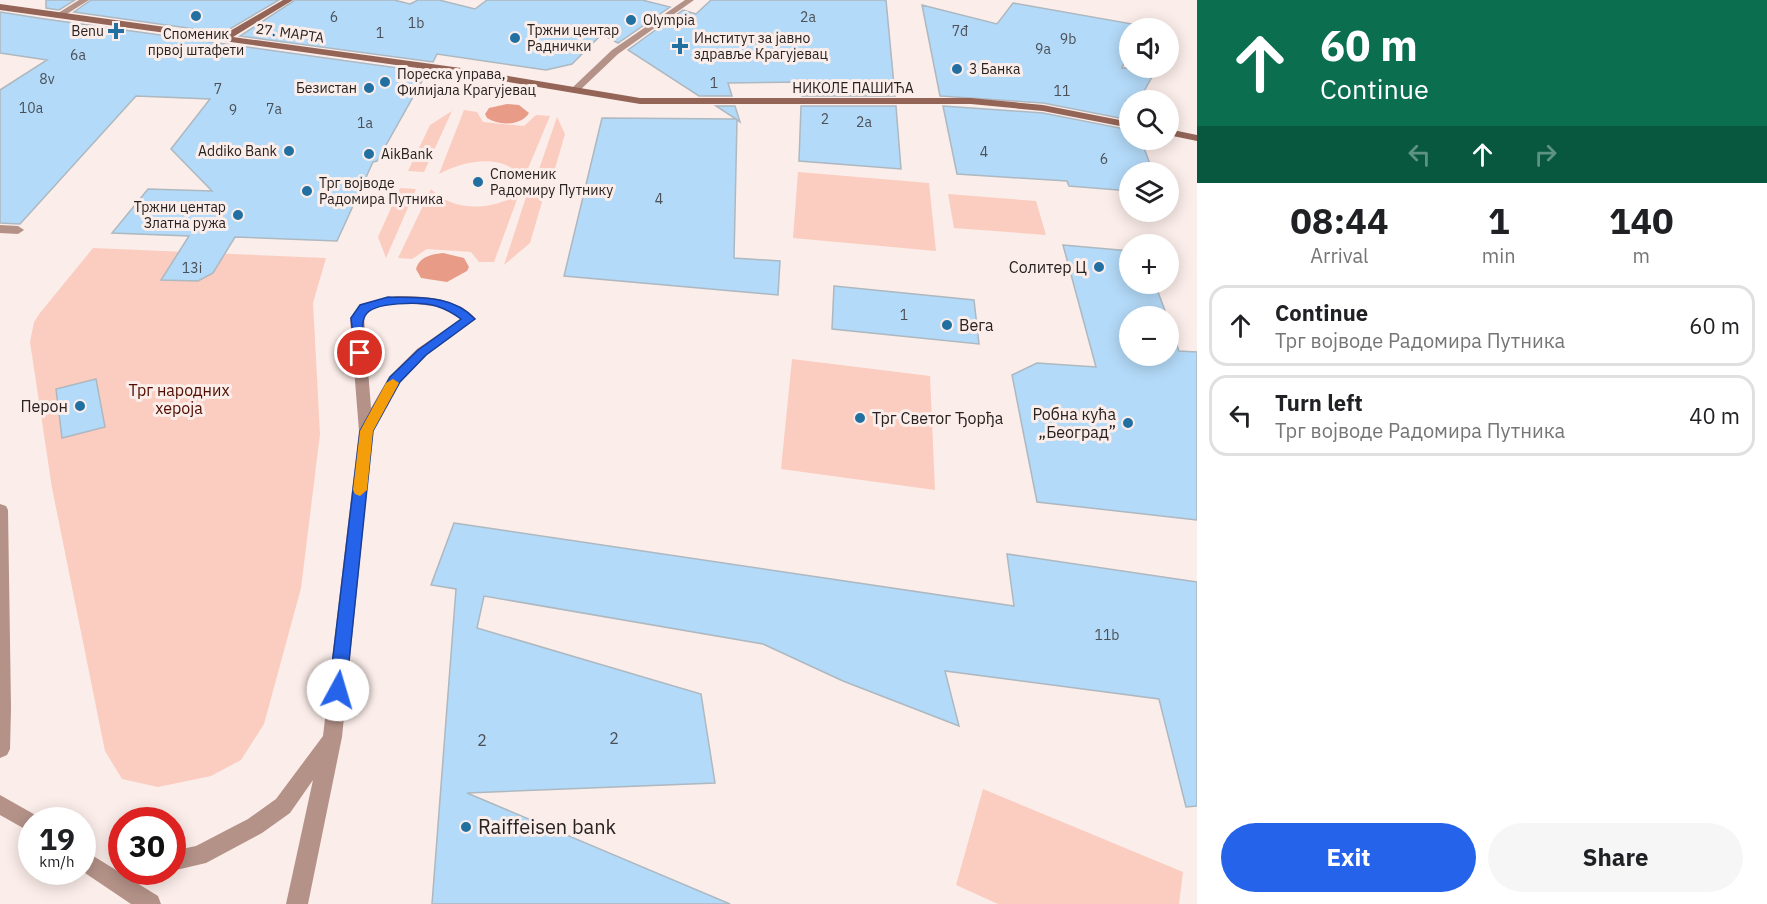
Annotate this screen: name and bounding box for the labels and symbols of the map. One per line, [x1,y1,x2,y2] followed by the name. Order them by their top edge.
[330,8,338,26] house number: 6
[800,8,816,26] house number: 2a
[189,9,203,23] marker: Споменик првој штафети
[643,11,695,29] place label: Olympia
[624,13,638,27] marker: Olympia
[408,14,424,32] house number: 1b
[255,19,325,47] street label: 27. МАРТА
[527,21,619,55] place label: Тржни центар Раднички
[71,22,104,40] place label: Benu
[952,22,968,40] house number: 7đ
[109,24,123,38] marker: Benu
[376,24,384,42] house number: 1
[148,25,244,59] place label: Споменик првој штафети
[694,29,828,63] place label: Институт за јавно здравље Крагујевац
[1060,30,1076,48] house number: 9b
[508,31,522,45] marker: Тржни центар Раднички
[671,37,689,55] marker: Институт за јавно здравље Крагујевац
[1035,40,1051,58] house number: 9a
[70,46,86,64] house number: 6a
[969,60,1021,78] place label: 3 Банка
[950,62,964,76] marker: 3 Банка
[397,65,536,99] place label: Пореска управа, Филијала Крагујевац
[39,70,55,88] house number: 8v
[710,74,718,92] house number: 1
[378,75,392,89] marker: Пореска управа, Филијала Крагујевац
[296,79,357,97] place label: Безистан
[792,79,914,97] street label: НИКОЛЕ ПАШИЋА
[214,80,222,98] house number: 7
[362,81,376,95] marker: Безистан
[1054,82,1070,100] house number: 11
[19,99,44,117] house number: 10a
[266,100,282,118] house number: 7a
[229,101,237,119] house number: 9
[821,110,829,128] house number: 2
[856,113,872,131] house number: 2a
[357,114,373,132] house number: 1a
[198,142,278,160] place label: Addiko Bank
[980,143,988,161] house number: 4
[282,144,296,158] marker: Addiko Bank
[381,145,433,163] place label: AikBank
[362,147,376,161] marker: AikBank
[1100,150,1108,168] house number: 6
[490,165,613,199] place label: Споменик Радомиру Путнику
[319,174,444,208] place label: Трг војводе Радомира Путника
[471,175,485,189] marker: Споменик Радомиру Путнику
[300,184,314,198] marker: Трг војводе Радомира Путника
[655,190,663,208] house number: 4
[134,198,227,232] place label: Тржни центар Златна ружа
[231,208,245,222] marker: Тржни центар Златна ружа
[1009,257,1087,277] place label: Солитер Ц
[182,259,202,277] house number: 13i
[1092,260,1106,274] marker: Солитер Ц
[900,306,908,324] house number: 1
[959,315,994,335] place label: Вега
[940,318,954,332] marker: Вега
[334,327,385,378] pin
[128,380,230,418] park label: Трг народних хероја
[20,396,68,416] place label: Перон
[73,399,87,413] marker: Перон
[1032,404,1116,442] place label: Робна кућа „Београд”
[872,408,1004,428] place label: Трг Светог Ђорђа
[853,411,867,425] marker: Трг Светог Ђорђа
[1121,416,1135,430] marker: Робна кућа „Београд”
[1095,626,1119,644] house number: 11b
[306,658,370,722] position arrow
[609,728,619,748] house number: 2
[477,730,487,750] house number: 2
[108,807,186,885] speed limit sign: 30
[478,813,617,840] place label: Raiffeisen bank
[459,820,473,834] marker: Raiffeisen bank

